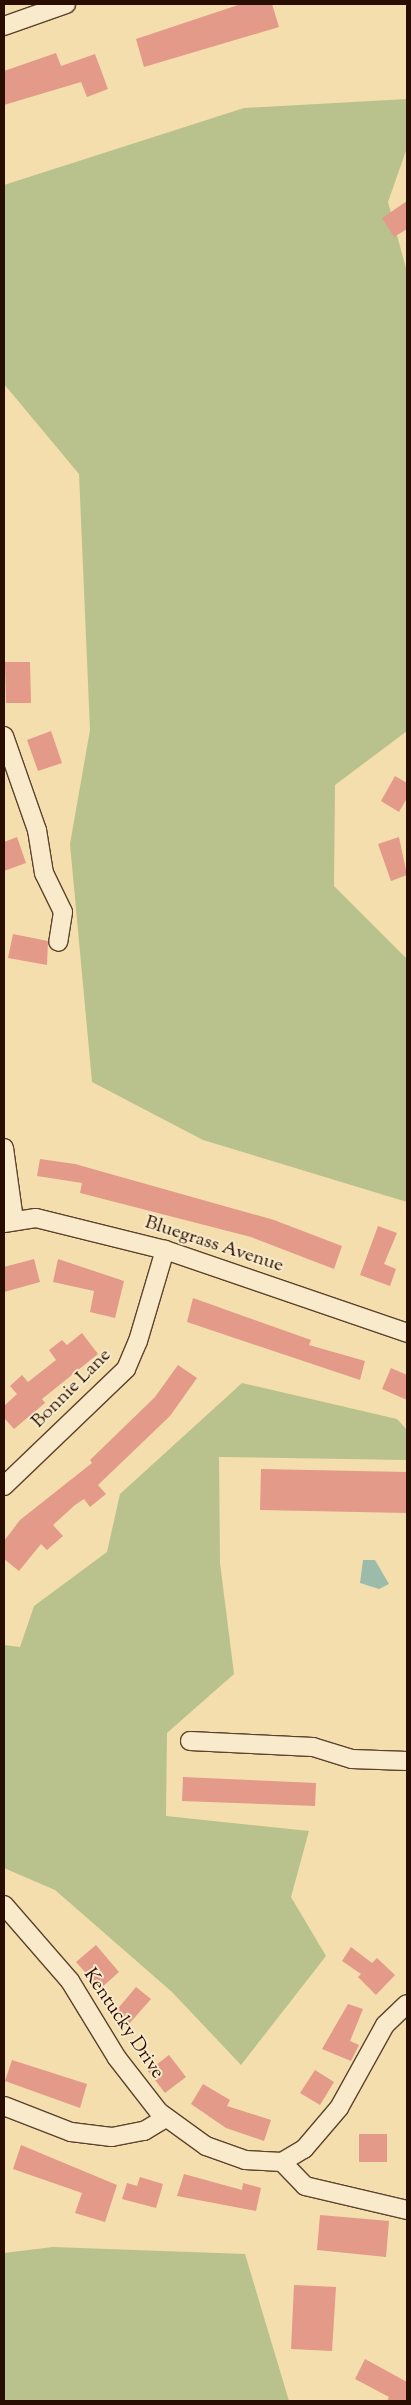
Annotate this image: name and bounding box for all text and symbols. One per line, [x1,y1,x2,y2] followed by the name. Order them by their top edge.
[142,1212,286,1278] street label: Bluegrass Avenue
[27,1344,117,1434] street label: Bonnie Lane
[78,1965,168,2083] street label: Kentucky Drive

